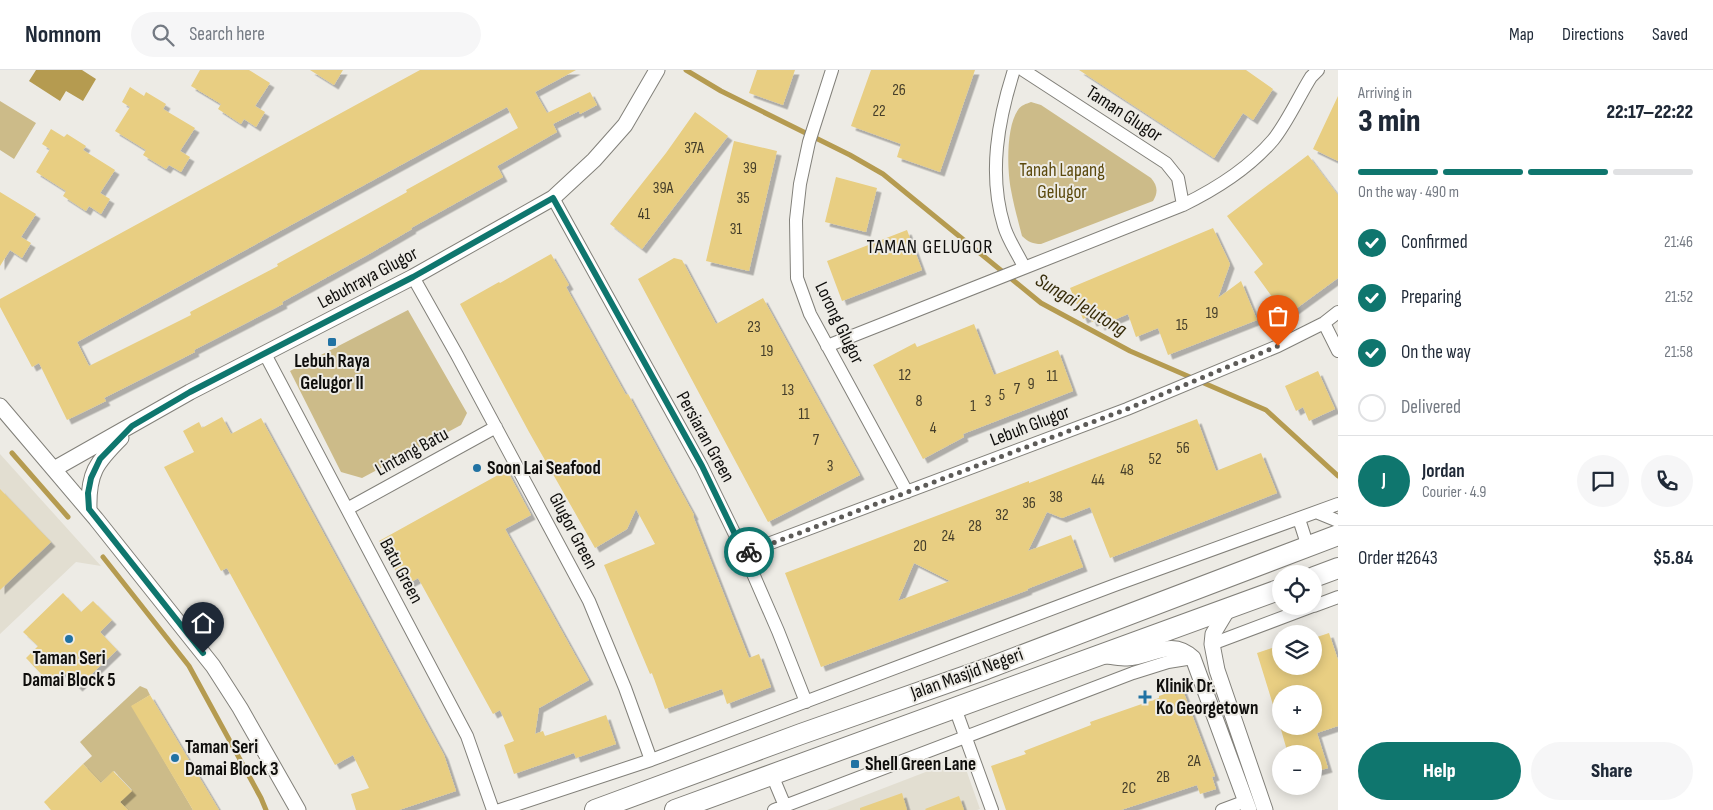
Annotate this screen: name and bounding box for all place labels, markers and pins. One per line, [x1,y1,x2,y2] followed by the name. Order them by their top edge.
[1257,295,1299,346] pin
[326,336,338,348] marker: Lebuh Raya Gelugor II
[294,350,370,395] place label: Lebuh Raya Gelugor II
[487,457,601,480] place label: Soon Lai Seafood
[471,462,483,474] marker: Soon Lai Seafood
[182,602,224,653] pin
[63,633,75,645] marker: Taman Seri Damai Block 5
[22,647,116,692] place label: Taman Seri Damai Block 5
[1156,675,1258,720] place label: Klinik Dr. Ko Georgetown
[1138,690,1152,704] marker: Klinik Dr. Ko Georgetown
[185,736,278,781] place label: Taman Seri Damai Block 3
[169,752,181,764] marker: Taman Seri Damai Block 3
[865,753,976,776] place label: Shell Green Lane
[849,758,861,770] marker: Shell Green Lane

